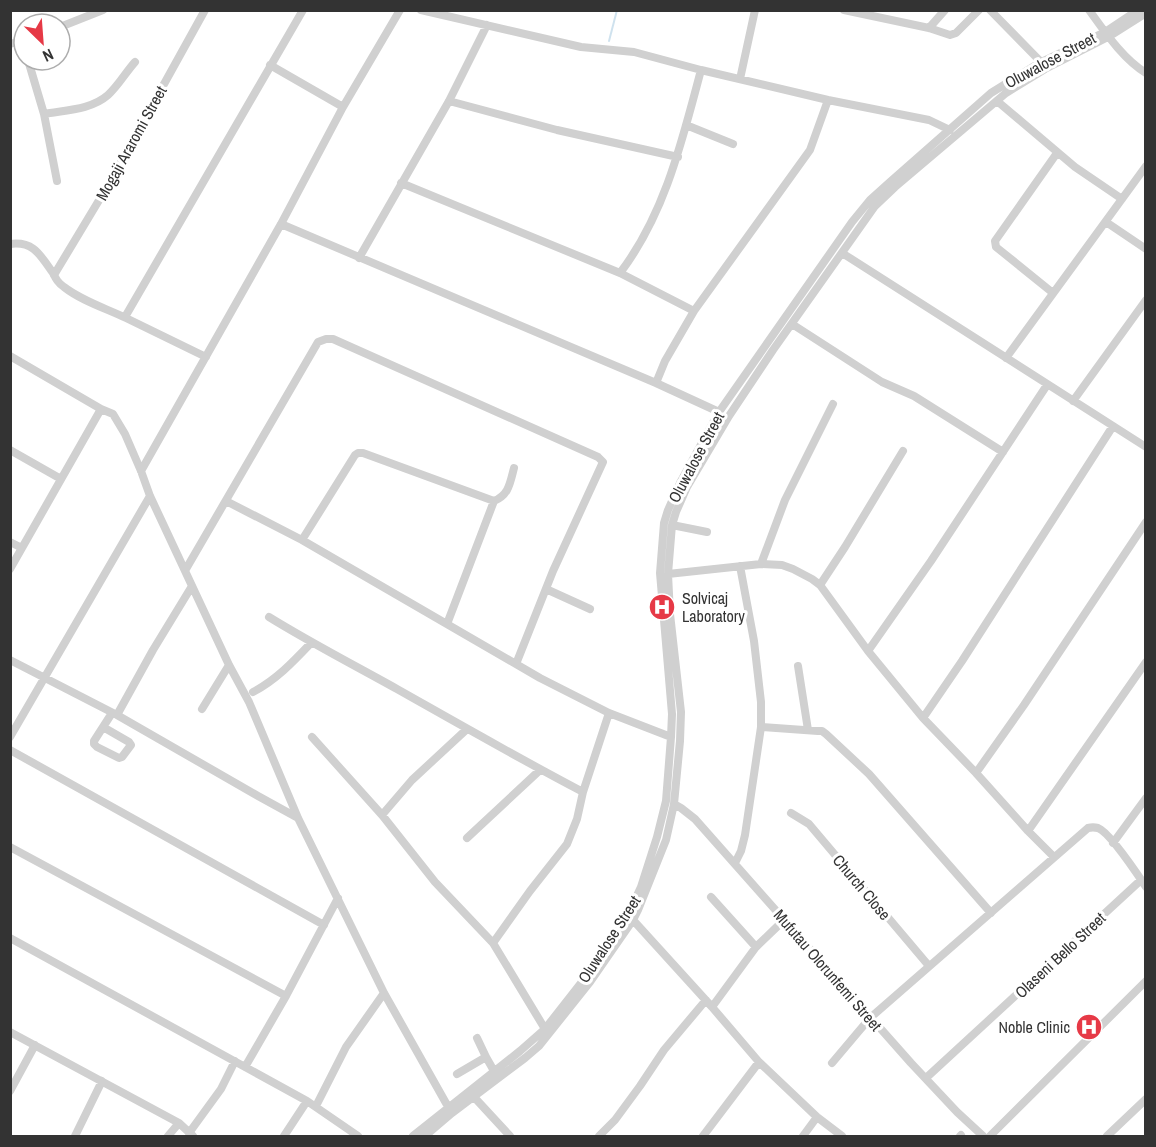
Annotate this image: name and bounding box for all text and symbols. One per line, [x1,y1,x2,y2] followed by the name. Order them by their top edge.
[12,12,72,72] north arrow
[1001,27,1100,93] street label: Oluwalose Street
[39,44,57,68] text: N
[90,82,172,204] street label: Mogaji Araromi Street
[663,407,729,506] street label: Oluwalose Street
[682,587,745,627] place label: Solvicaj Laboratory
[647,592,677,622] hospital icon: Solvicaj Laboratory
[828,849,896,925] street label: Church Close
[573,891,646,987] street label: Oluwalose Street
[769,904,887,1036] street label: Mufutau Olorunfemi Street
[1010,907,1110,1003] street label: Olaseni Bello Street
[1074,1012,1104,1042] hospital icon: Noble Clinic
[999,1016,1070,1038] place label: Noble Clinic

